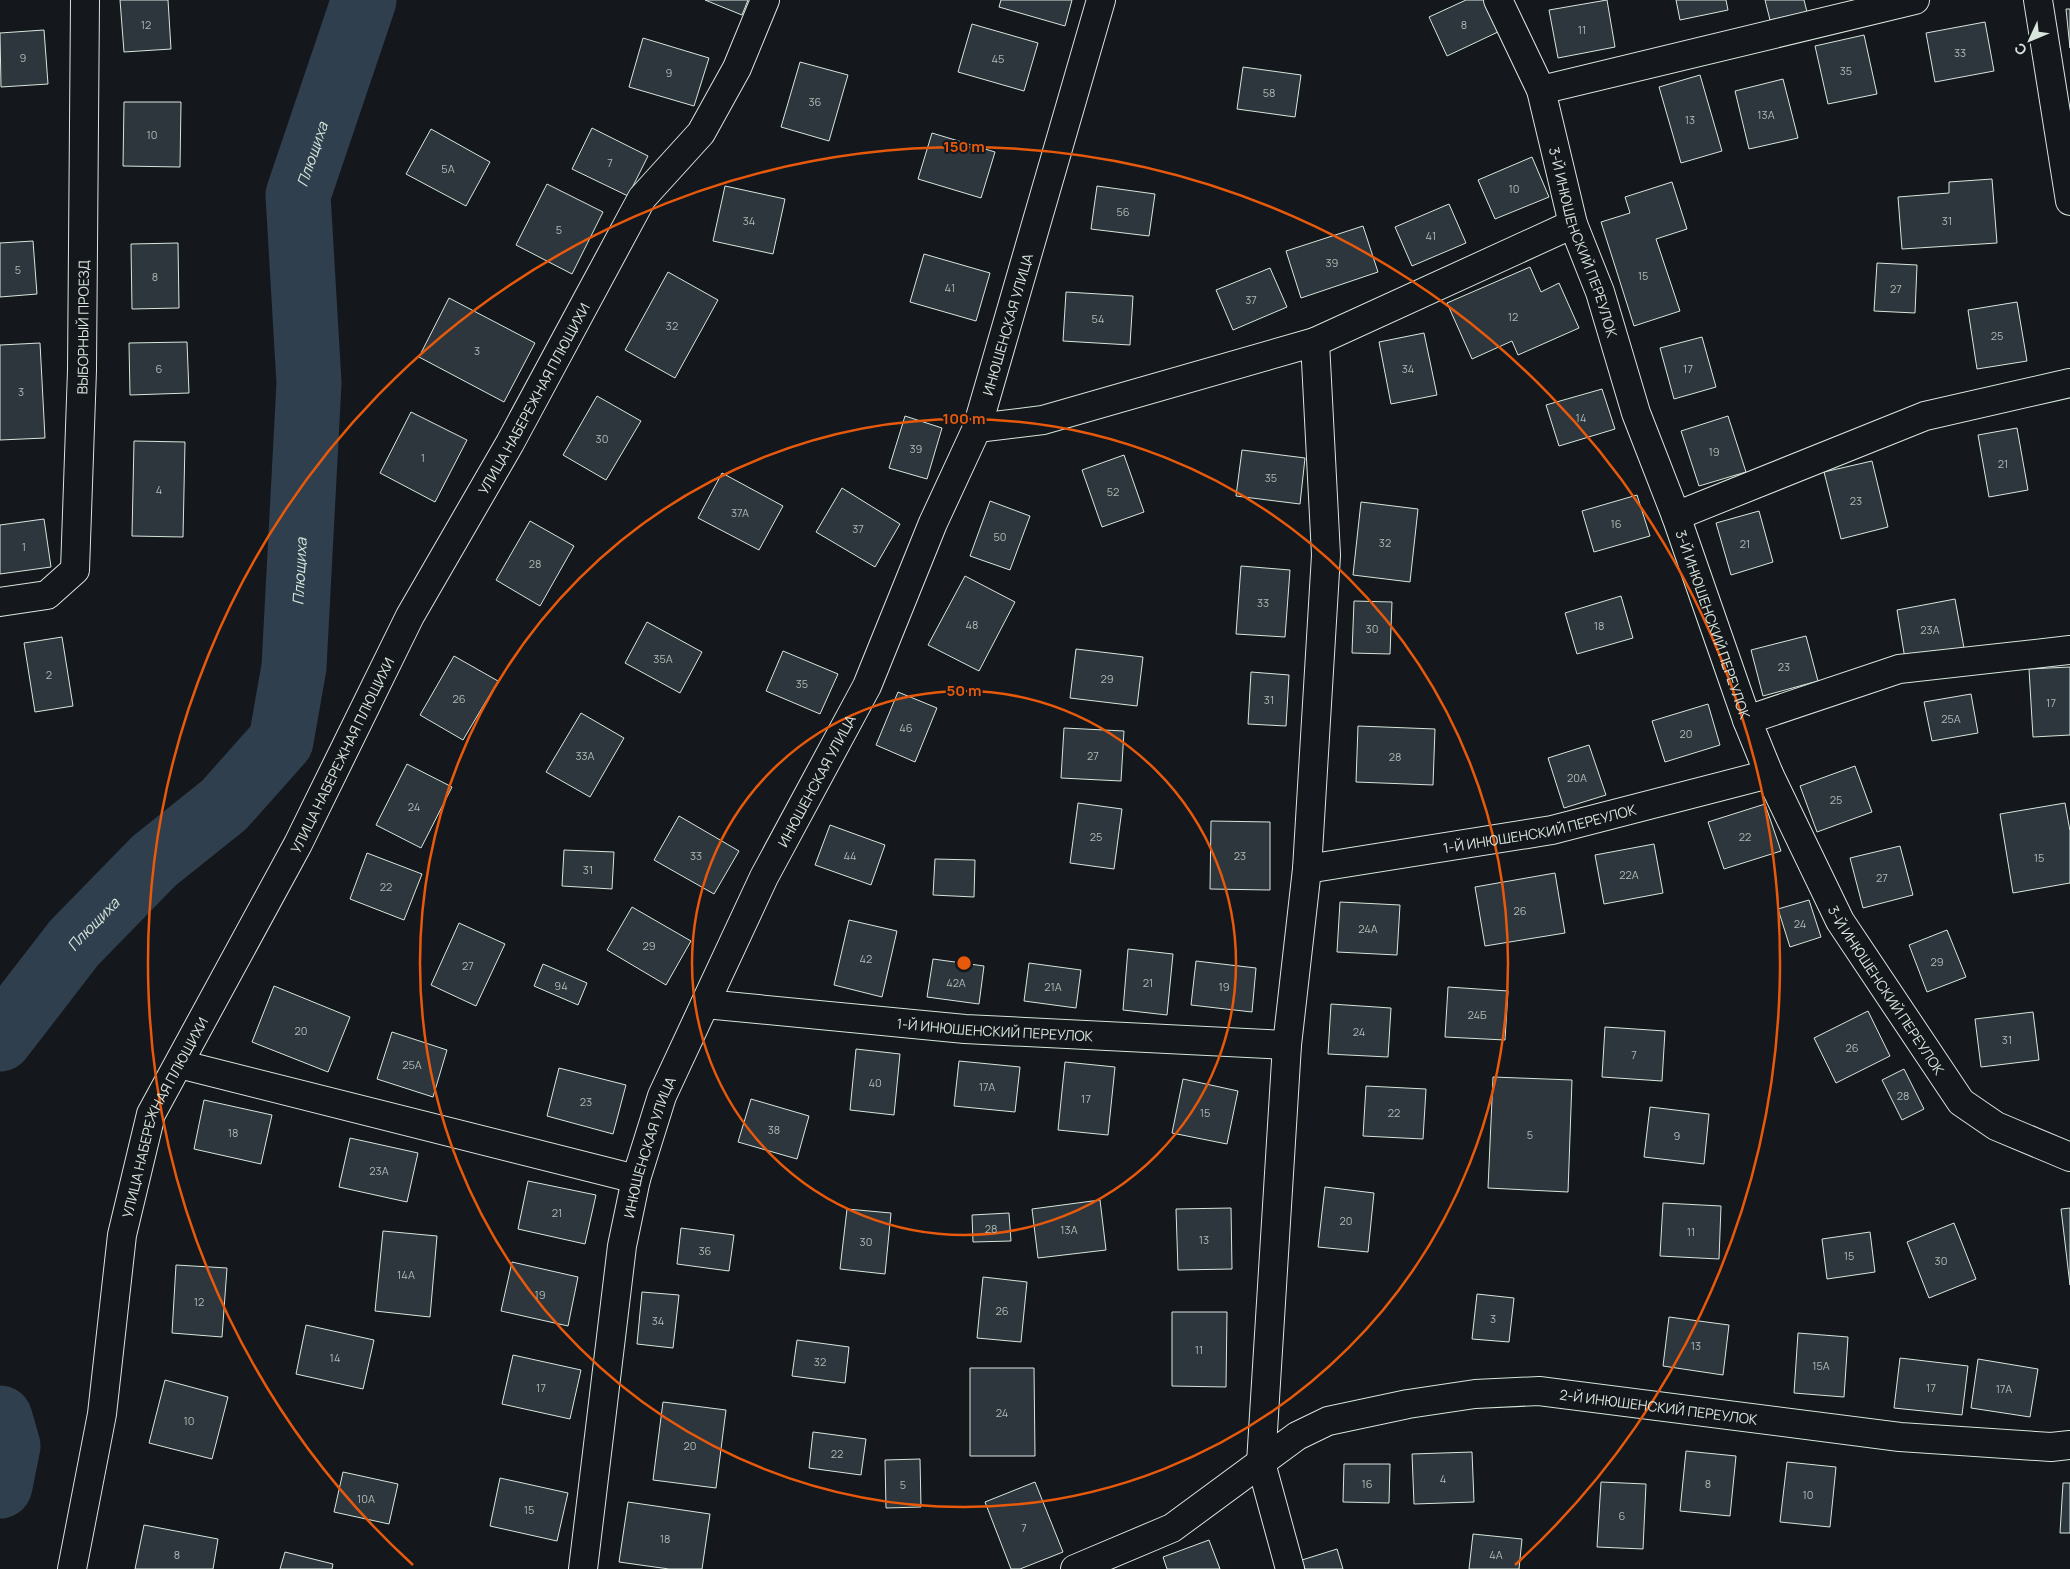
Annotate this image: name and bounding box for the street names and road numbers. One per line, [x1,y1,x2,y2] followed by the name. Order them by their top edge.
[1545,145,1623,340] street label: 3-Й ИНЮШЕНСКИЙ ПЕРЕУЛОК
[977,251,1037,398] street label: ИНЮШЕНСКАЯ УЛИЦА
[72,260,92,395] street label: ВЫБОРНЫЙ ПРОЕЗД
[473,299,593,498] street label: УЛИЦА НАБЕРЕЖНАЯ ПЛЮЩИХИ
[1672,527,1756,722] street label: 3-Й ИНЮШЕНСКИЙ ПЕРЕУЛОК
[285,654,398,856] street label: УЛИЦА НАБЕРЕЖНАЯ ПЛЮЩИХИ
[773,711,859,850] street label: ИНЮШЕНСКАЯ УЛИЦА
[1442,799,1639,857] street label: 1-Й ИНЮШЕНСКИЙ ПЕРЕУЛОК
[1824,902,1950,1079] street label: 3-Й ИНЮШЕНСКИЙ ПЕРЕУЛОК
[117,1013,212,1220] street label: УЛИЦА НАБЕРЕЖНАЯ ПЛЮЩИХИ
[896,1013,1094,1045] street label: 1-Й ИНЮШЕНСКИЙ ПЕРЕУЛОК
[619,1073,679,1220] street label: ИНЮШЕНСКАЯ УЛИЦА
[1559,1384,1759,1428] street label: 2-Й ИНЮШЕНСКИЙ ПЕРЕУЛОК

